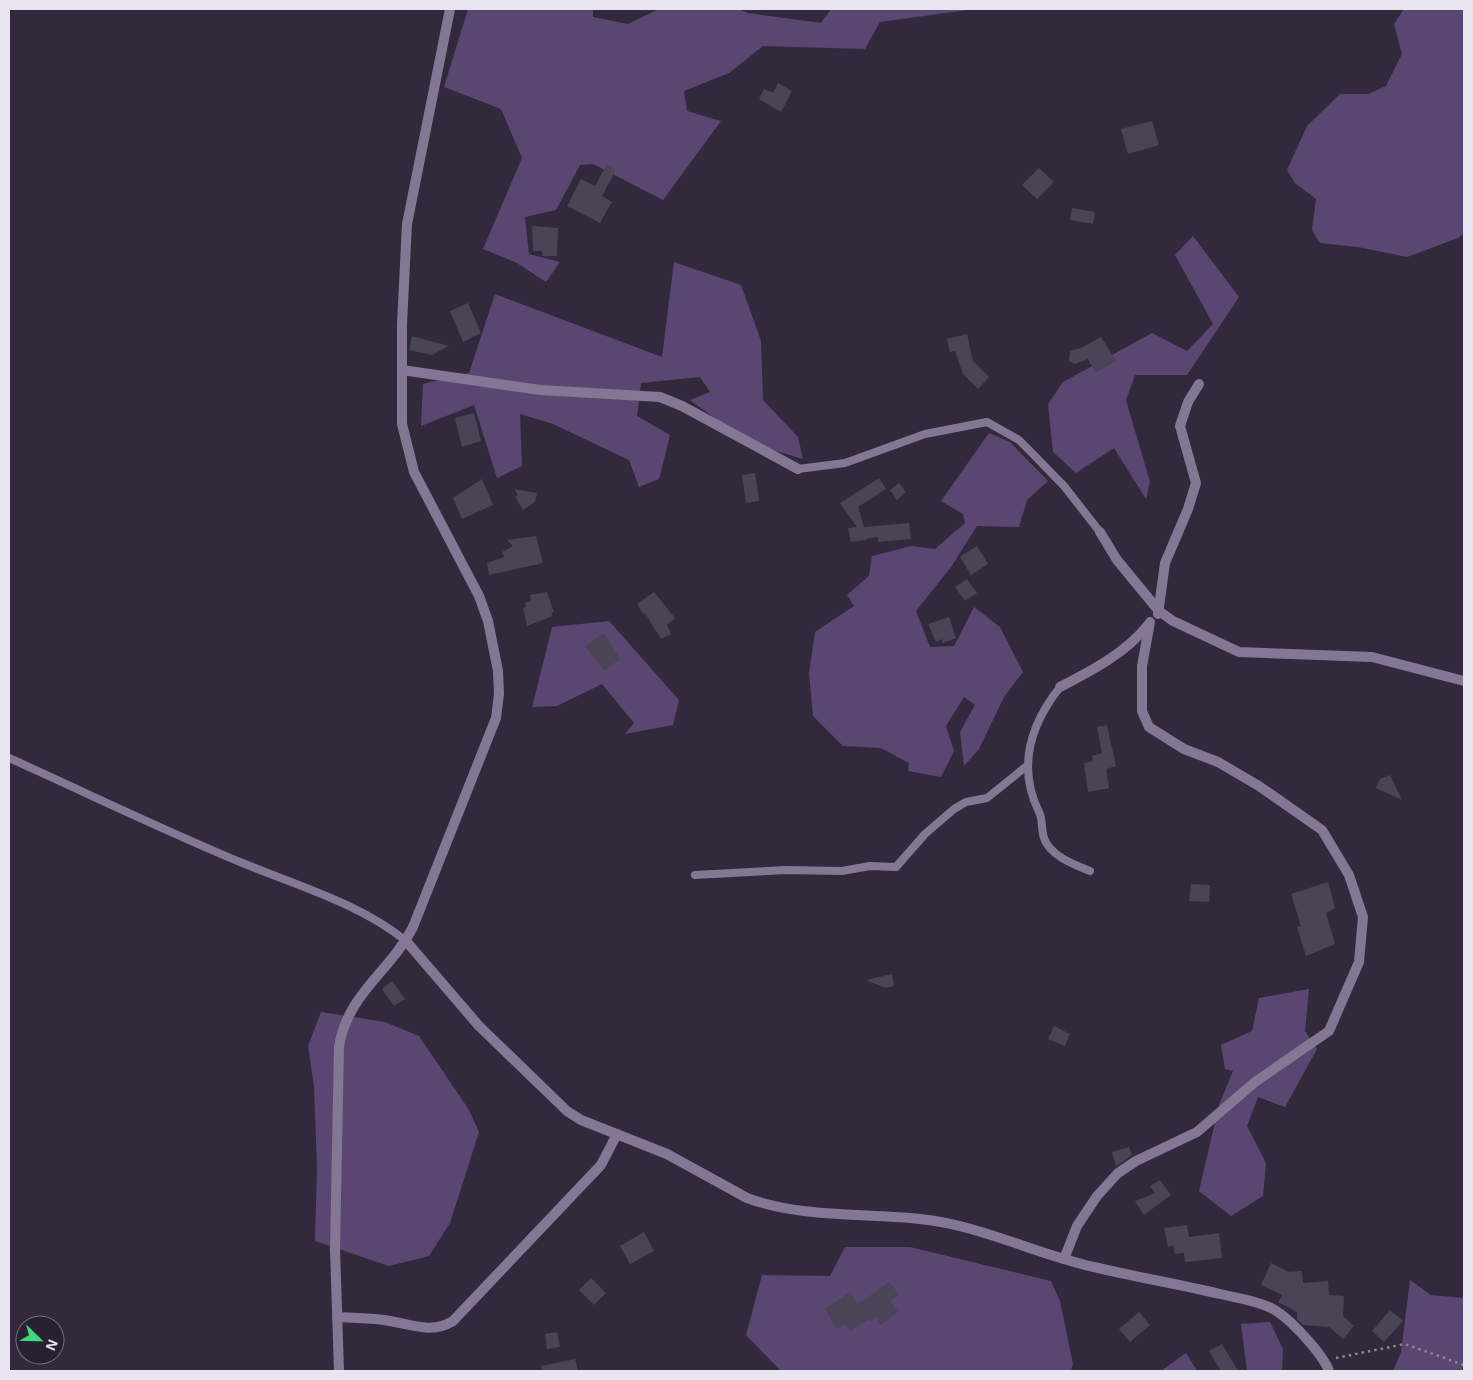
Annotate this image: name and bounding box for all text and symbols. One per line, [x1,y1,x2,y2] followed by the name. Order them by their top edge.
[15,1315,65,1365] north arrow
[43,1337,61,1353] text: N

